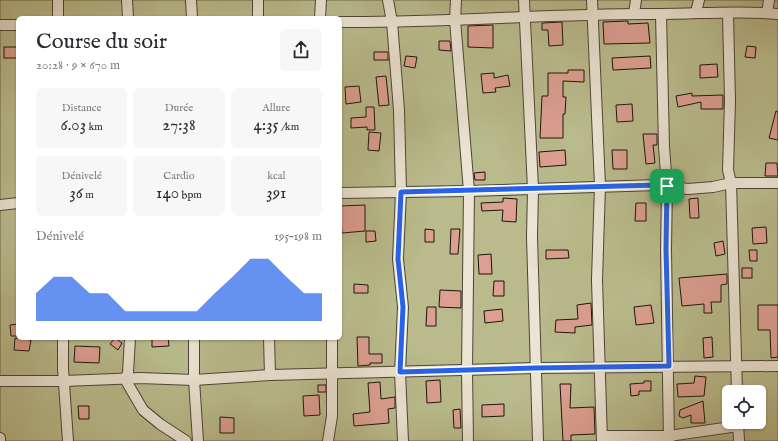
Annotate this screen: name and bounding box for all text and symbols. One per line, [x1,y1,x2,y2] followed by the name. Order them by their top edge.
[36,28,167,56] text: Course du soir
[280,29,322,71] button: share
[36,57,120,74] text: 20:28 · 9 × 670 m
[62,101,102,115] text: Distance
[165,101,193,115] text: Durée
[262,101,290,115] text: Allure
[61,115,86,136] text: 6.03
[162,115,196,136] text: 27:38
[253,115,279,136] text: 4:35
[86,120,103,134] text: km
[279,120,299,134] text: /km
[61,169,102,183] text: Dénivelé
[163,169,195,183] text: Cardio
[267,169,286,183] text: kcal
[650,169,684,203] pin
[656,175,678,197] icon: arrive
[69,183,83,204] text: 36
[156,183,179,204] text: 140
[266,183,286,204] text: 391
[83,188,94,202] text: m
[179,188,202,202] text: bpm
[36,228,84,245] text: Dénivelé
[274,228,322,245] text: 195–198 m
[722,385,766,429] map controls
[722,385,766,429] button: locate

